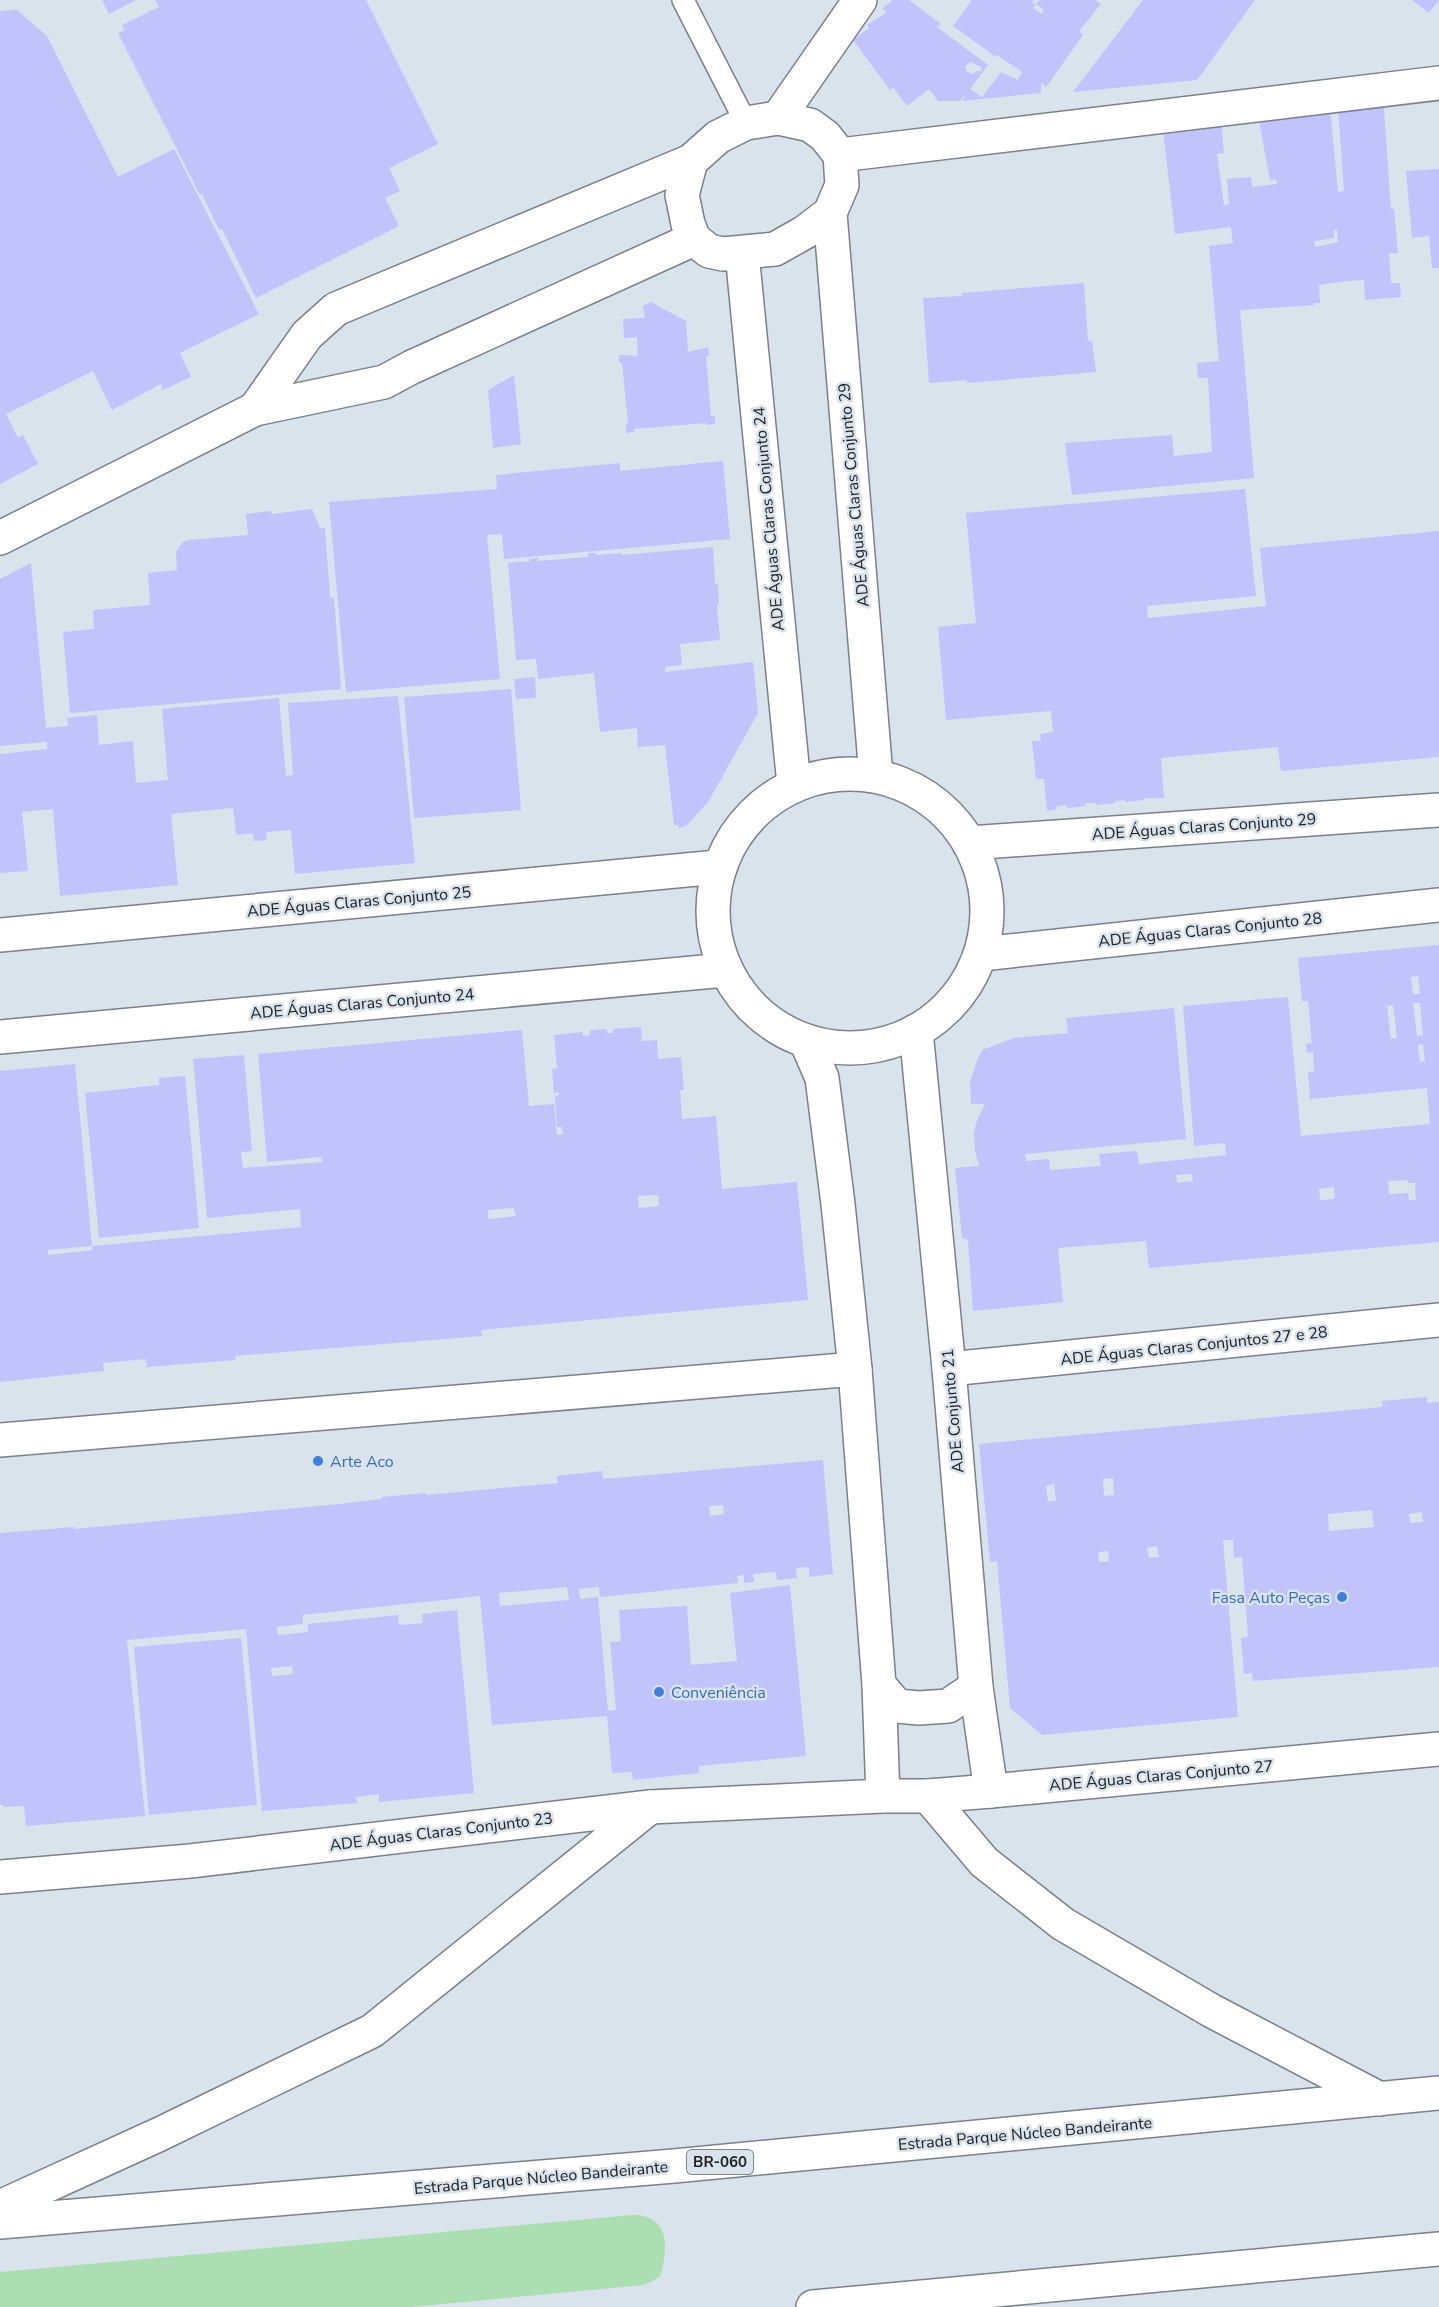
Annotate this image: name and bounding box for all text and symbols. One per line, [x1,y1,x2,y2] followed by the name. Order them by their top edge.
[833,382,875,608] street label: ADE Águas Claras Conjunto 29
[748,406,790,632] street label: ADE Águas Claras Conjunto 24
[1091,808,1317,846] street label: ADE Águas Claras Conjunto 29
[246,881,472,923] street label: ADE Águas Claras Conjunto 25
[1097,907,1323,953] street label: ADE Águas Claras Conjunto 28
[249,983,475,1025] street label: ADE Águas Claras Conjunto 24
[1059,1321,1329,1371] street label: ADE Águas Claras Conjuntos 27 e 28
[937,1348,969,1474] street label: ADE Conjunto 21
[330,1451,394,1473] place label: Arte Aco
[311,1454,325,1468] marker: Arte Aco
[1212,1587,1330,1609] place label: Fasa Auto Peças
[1335,1590,1349,1604] marker: Fasa Auto Peças
[671,1682,766,1704] place label: Conveniência
[652,1685,666,1699] marker: Conveniência
[1048,1755,1274,1797] street label: ADE Águas Claras Conjunto 27
[328,1807,554,1857] street label: ADE Águas Claras Conjunto 23
[897,2112,1153,2156] street label: Estrada Parque Núcleo Bandeirante
[687,2150,753,2174] road number: BR-060
[413,2156,669,2200] street label: Estrada Parque Núcleo Bandeirante

